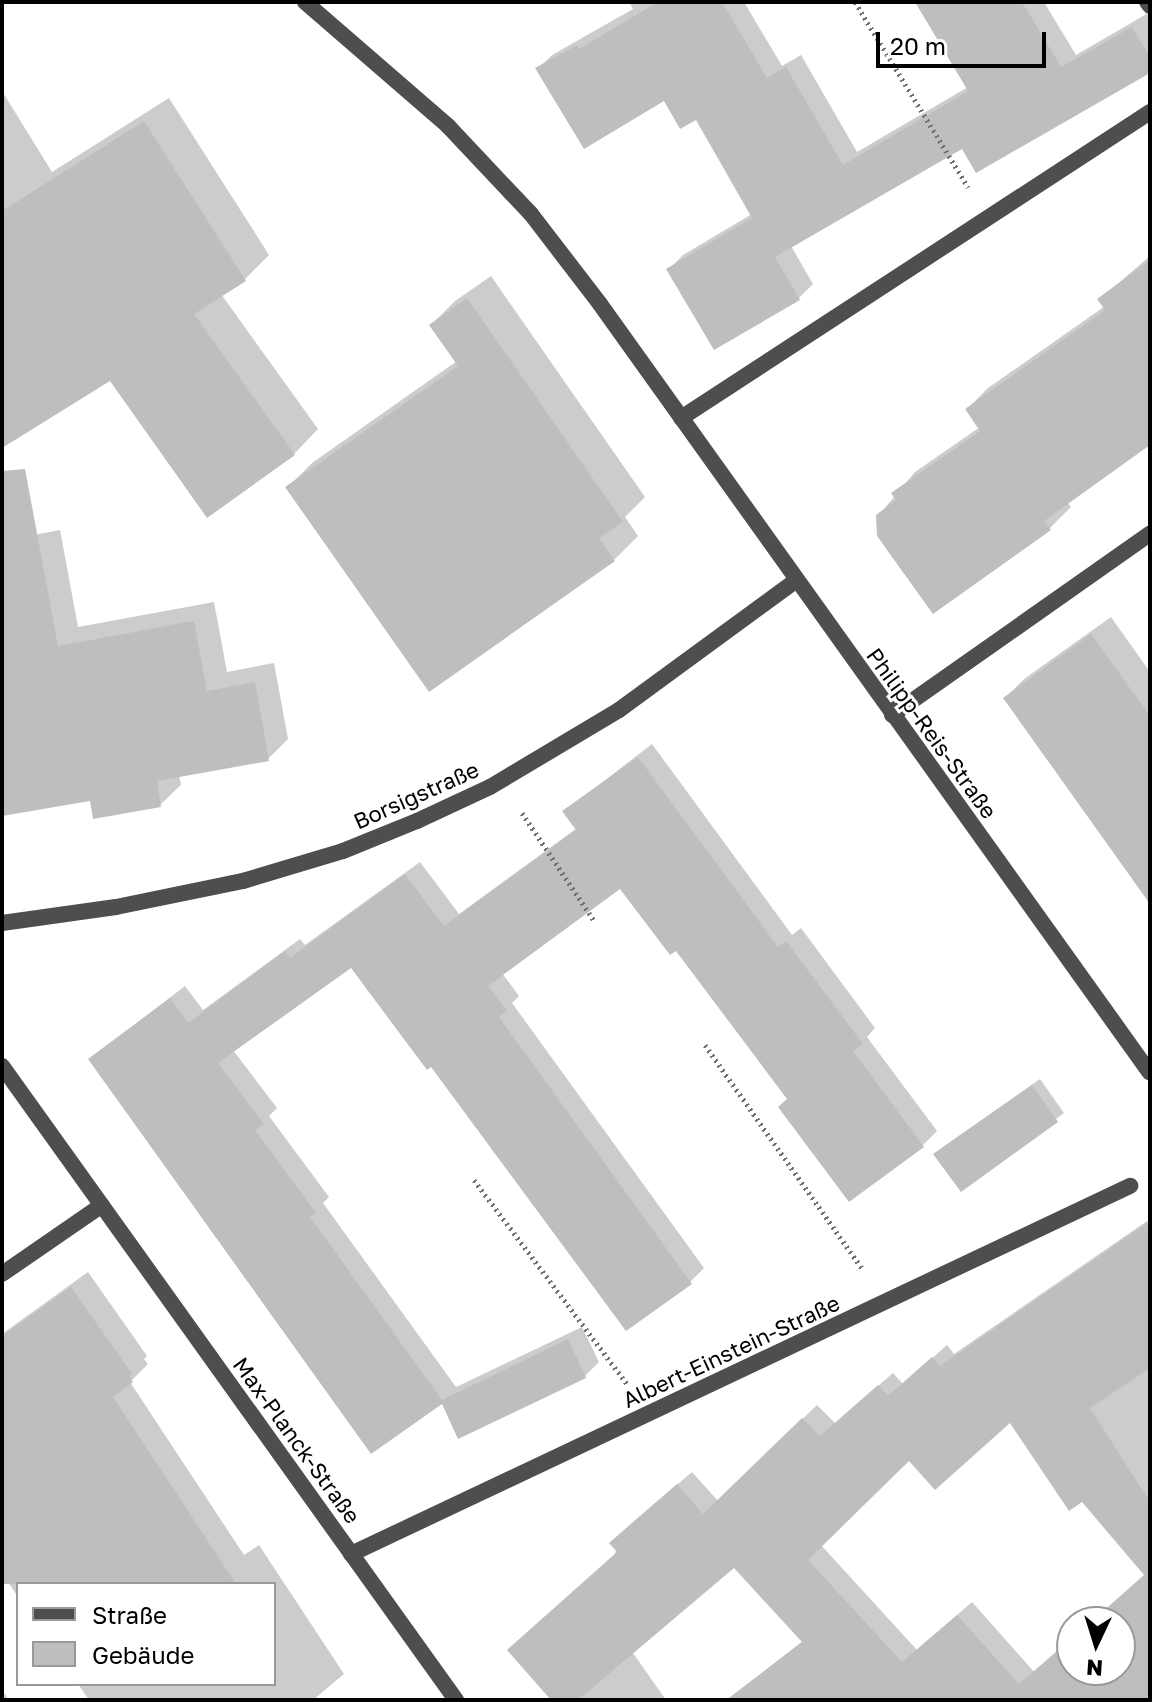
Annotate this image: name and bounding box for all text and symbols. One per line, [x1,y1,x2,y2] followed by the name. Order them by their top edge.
[880,16,1050,66] scale bar
[890,31,946,60] text: 20 m
[861,643,1003,823] street label: Philipp-Reis-Straße
[349,756,483,834] street label: Borsigstraße
[618,1289,844,1413] street label: Albert-Einstein-Straße
[228,1352,366,1528] street label: Max-Planck-Straße
[16,1582,276,1686] legend
[92,1600,167,1629] text: Straße
[1056,1606,1136,1686] north arrow
[92,1640,194,1669] text: Gebäude
[1085,1654,1104,1682] text: N

